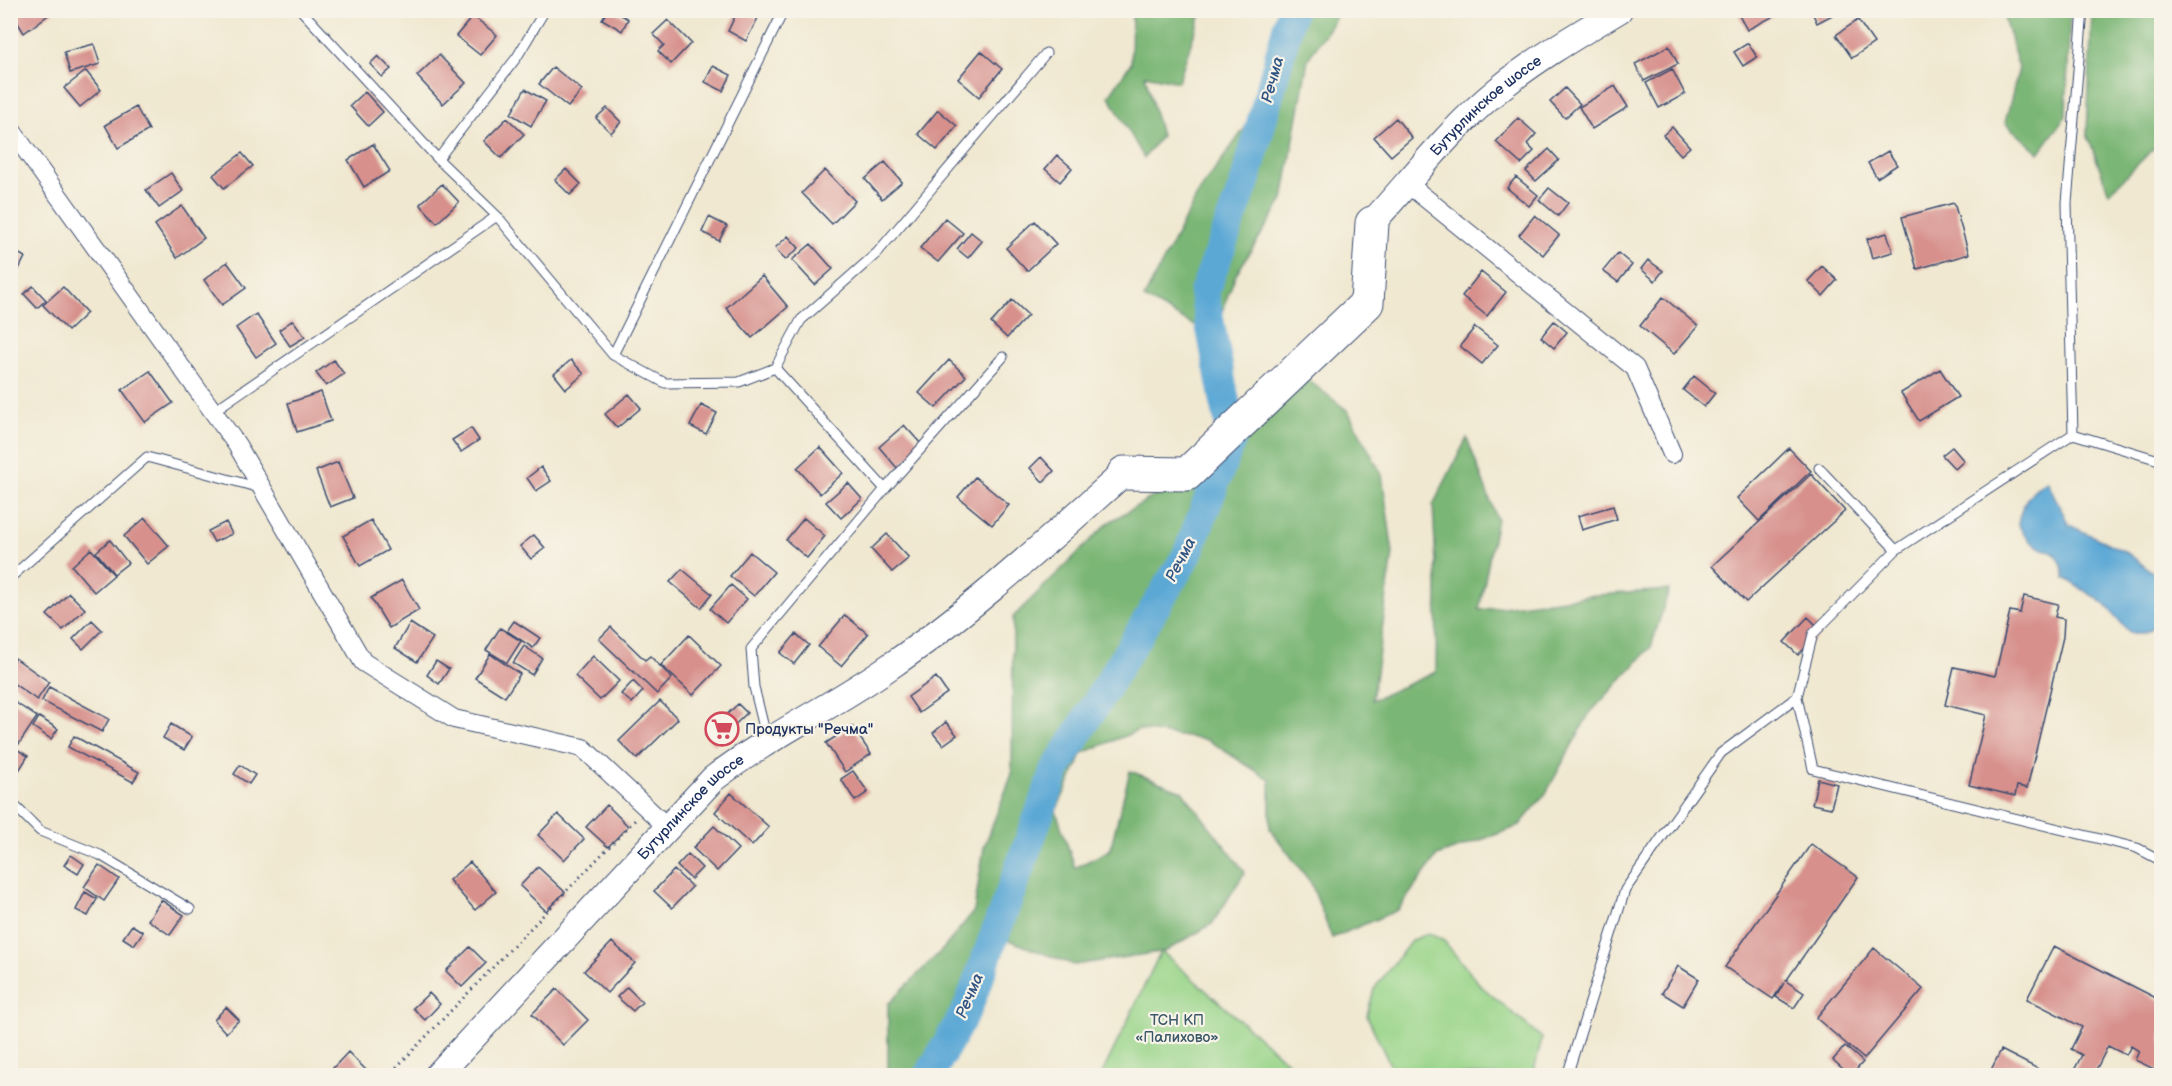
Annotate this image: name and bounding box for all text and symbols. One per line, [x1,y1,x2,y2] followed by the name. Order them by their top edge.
[1426,51,1545,160] street label: Бутурлинское шоссе
[1258,55,1288,105] water label: Речма
[1162,535,1200,585] water label: Речма
[704,711,740,747] supermarket icon: Продукты "Речма"
[745,720,873,739] place label: Продукты "Речма"
[633,750,748,864] street label: Бутурлинское шоссе
[952,971,988,1021] water label: Речма
[1135,1011,1219,1047] park label: ТСН КП «Палихово»

